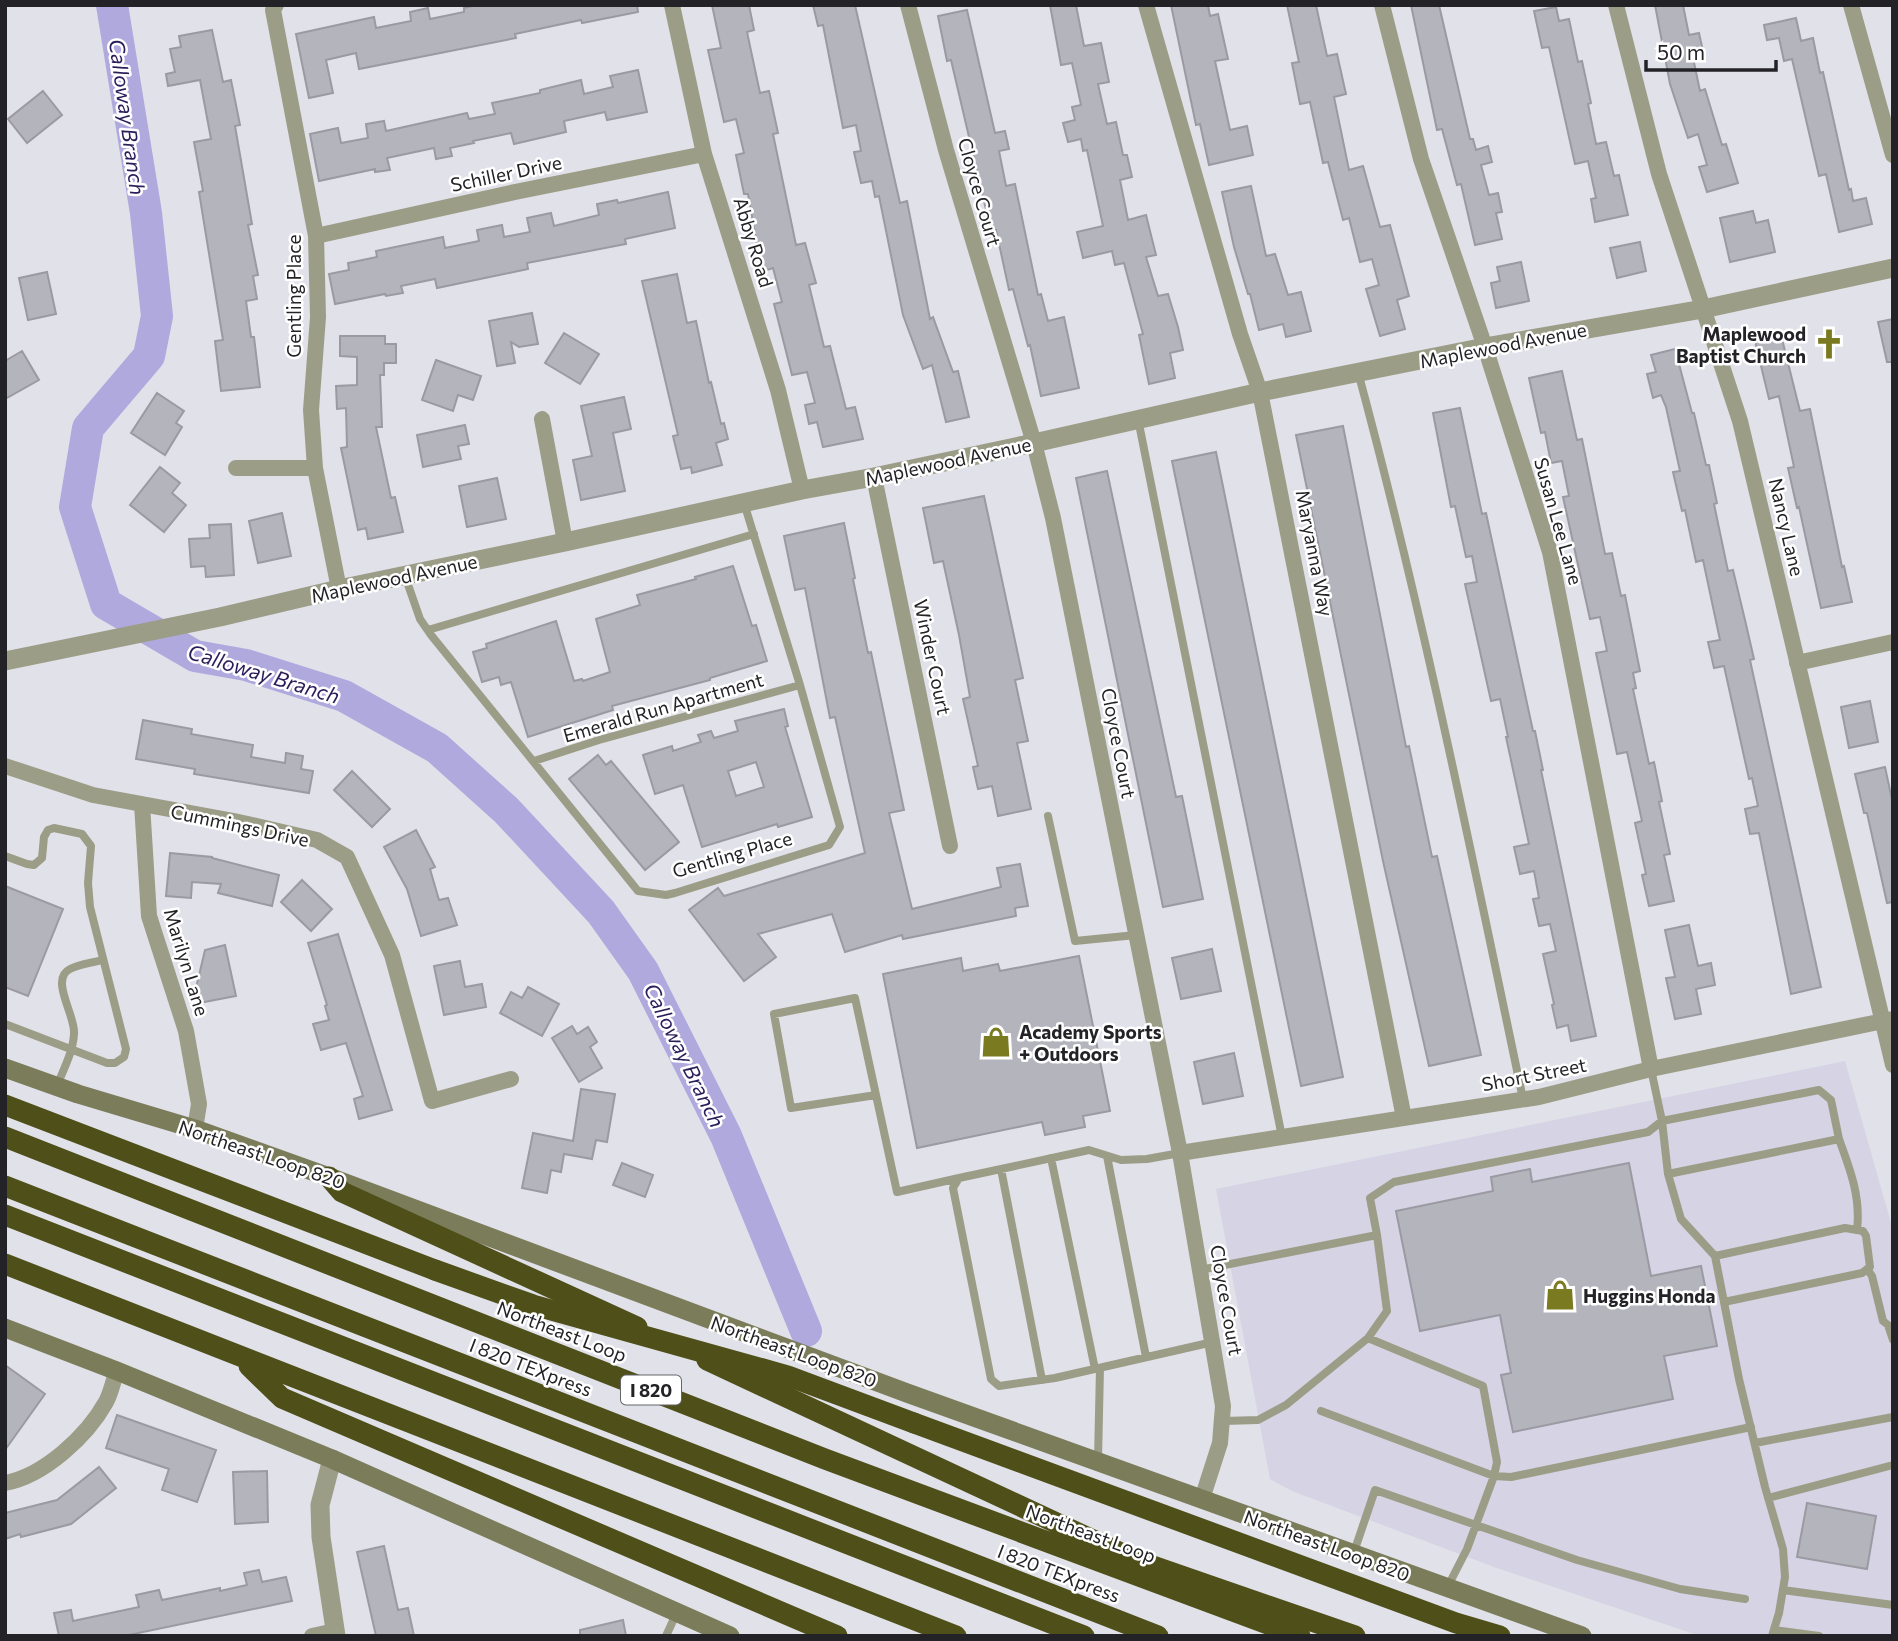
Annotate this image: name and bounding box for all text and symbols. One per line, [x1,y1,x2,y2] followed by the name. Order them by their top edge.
[1646,28,1776,72] scale bar
[105,37,151,197] water label: Calloway Branch
[1657,39,1705,64] text: 50 m
[954,135,1007,249] street label: Cloyce Court
[448,150,564,196] street label: Schiller Drive
[729,194,779,290] street label: Abby Road
[282,234,305,358] street label: Gentling Place
[1418,318,1588,372] street label: Maplewood Avenue
[1676,322,1806,367] place label: Maplewood Baptist Church
[1812,327,1846,361] church icon: Maplewood Baptist Church
[863,432,1033,490] street label: Maplewood Avenue
[1530,455,1588,587] street label: Susan Lee Lane
[1765,476,1809,578] street label: Nancy Lane
[1291,488,1339,618] street label: Maryanna Way
[309,549,479,607] street label: Maplewood Avenue
[910,597,957,717] street label: Winder Court
[185,638,343,708] water label: Calloway Branch
[560,667,766,747] street label: Emerald Run Apartment
[1097,686,1141,800] street label: Cloyce Court
[169,799,311,851] street label: Cummings Drive
[670,826,794,882] street label: Gentling Place
[160,905,214,1019] street label: Marilyn Lane
[639,979,731,1131] water label: Calloway Branch
[1019,1020,1162,1065] place label: Academy Sports + Outdoors
[979,1025,1013,1059] shop icon: Academy Sports + Outdoors
[1480,1053,1588,1095] street label: Short Street
[176,1115,348,1193] street label: Northeast Loop 820
[1206,1243,1248,1357] street label: Cloyce Court
[1543,1278,1577,1312] shop icon: Huggins Honda
[1583,1284,1715,1307] place label: Huggins Honda
[494,1296,630,1366] street label: Northeast Loop
[708,1310,880,1392] street label: Northeast Loop 820
[467,1333,595,1401] street label: I 820 TEXpress
[621,1376,681,1405] road number: I 820
[1023,1499,1159,1567] street label: Northeast Loop
[1241,1504,1413,1586] street label: Northeast Loop 820
[995,1539,1123,1607] street label: I 820 TEXpress

